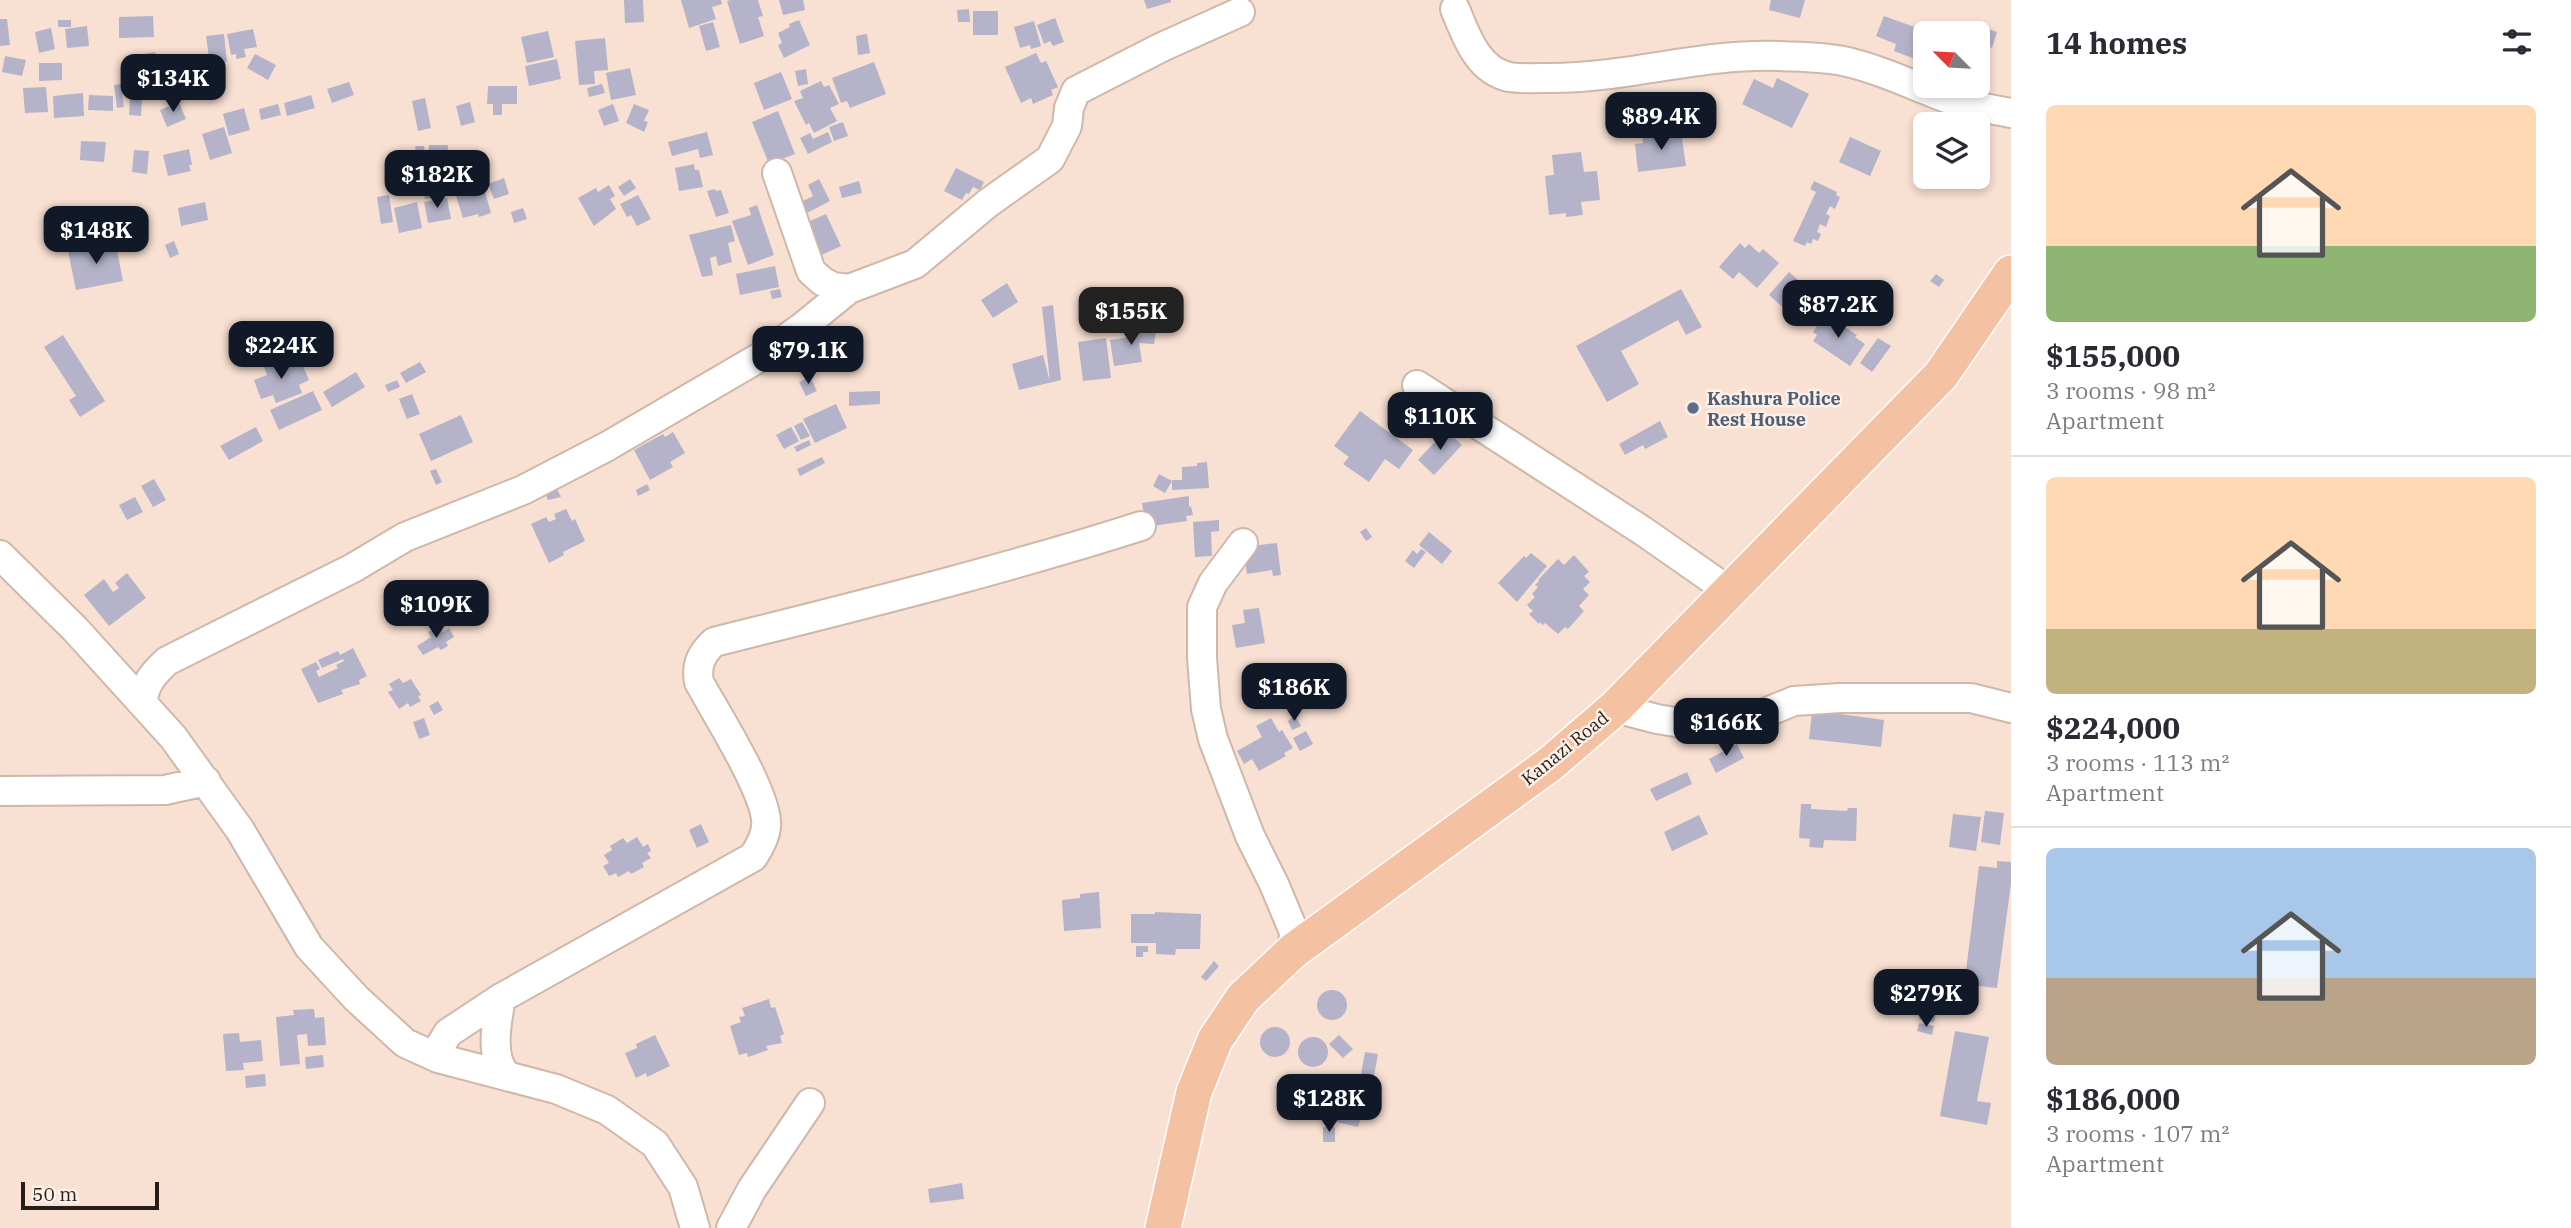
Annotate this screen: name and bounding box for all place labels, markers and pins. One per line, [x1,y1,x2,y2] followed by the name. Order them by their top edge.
[124,54,222,114] pin: $134K
[1604,92,1718,152] pin: $89.4K
[388,150,486,210] pin: $182K
[47,206,145,266] pin: $148K
[1781,280,1895,340] pin: $87.2K
[1082,288,1180,347] pin: $155K
[232,322,330,381] pin: $224K
[751,326,865,386] pin: $79.1K
[1707,387,1841,431] place label: Kashura Police Rest House
[1391,392,1489,452] pin: $110K
[1685,400,1701,416] marker: Kashura Police Rest House
[387,580,485,640] pin: $109K
[1245,664,1343,723] pin: $186K
[1677,698,1775,758] pin: $166K
[1877,970,1975,1029] pin: $279K
[1280,1074,1378,1134] pin: $128K

